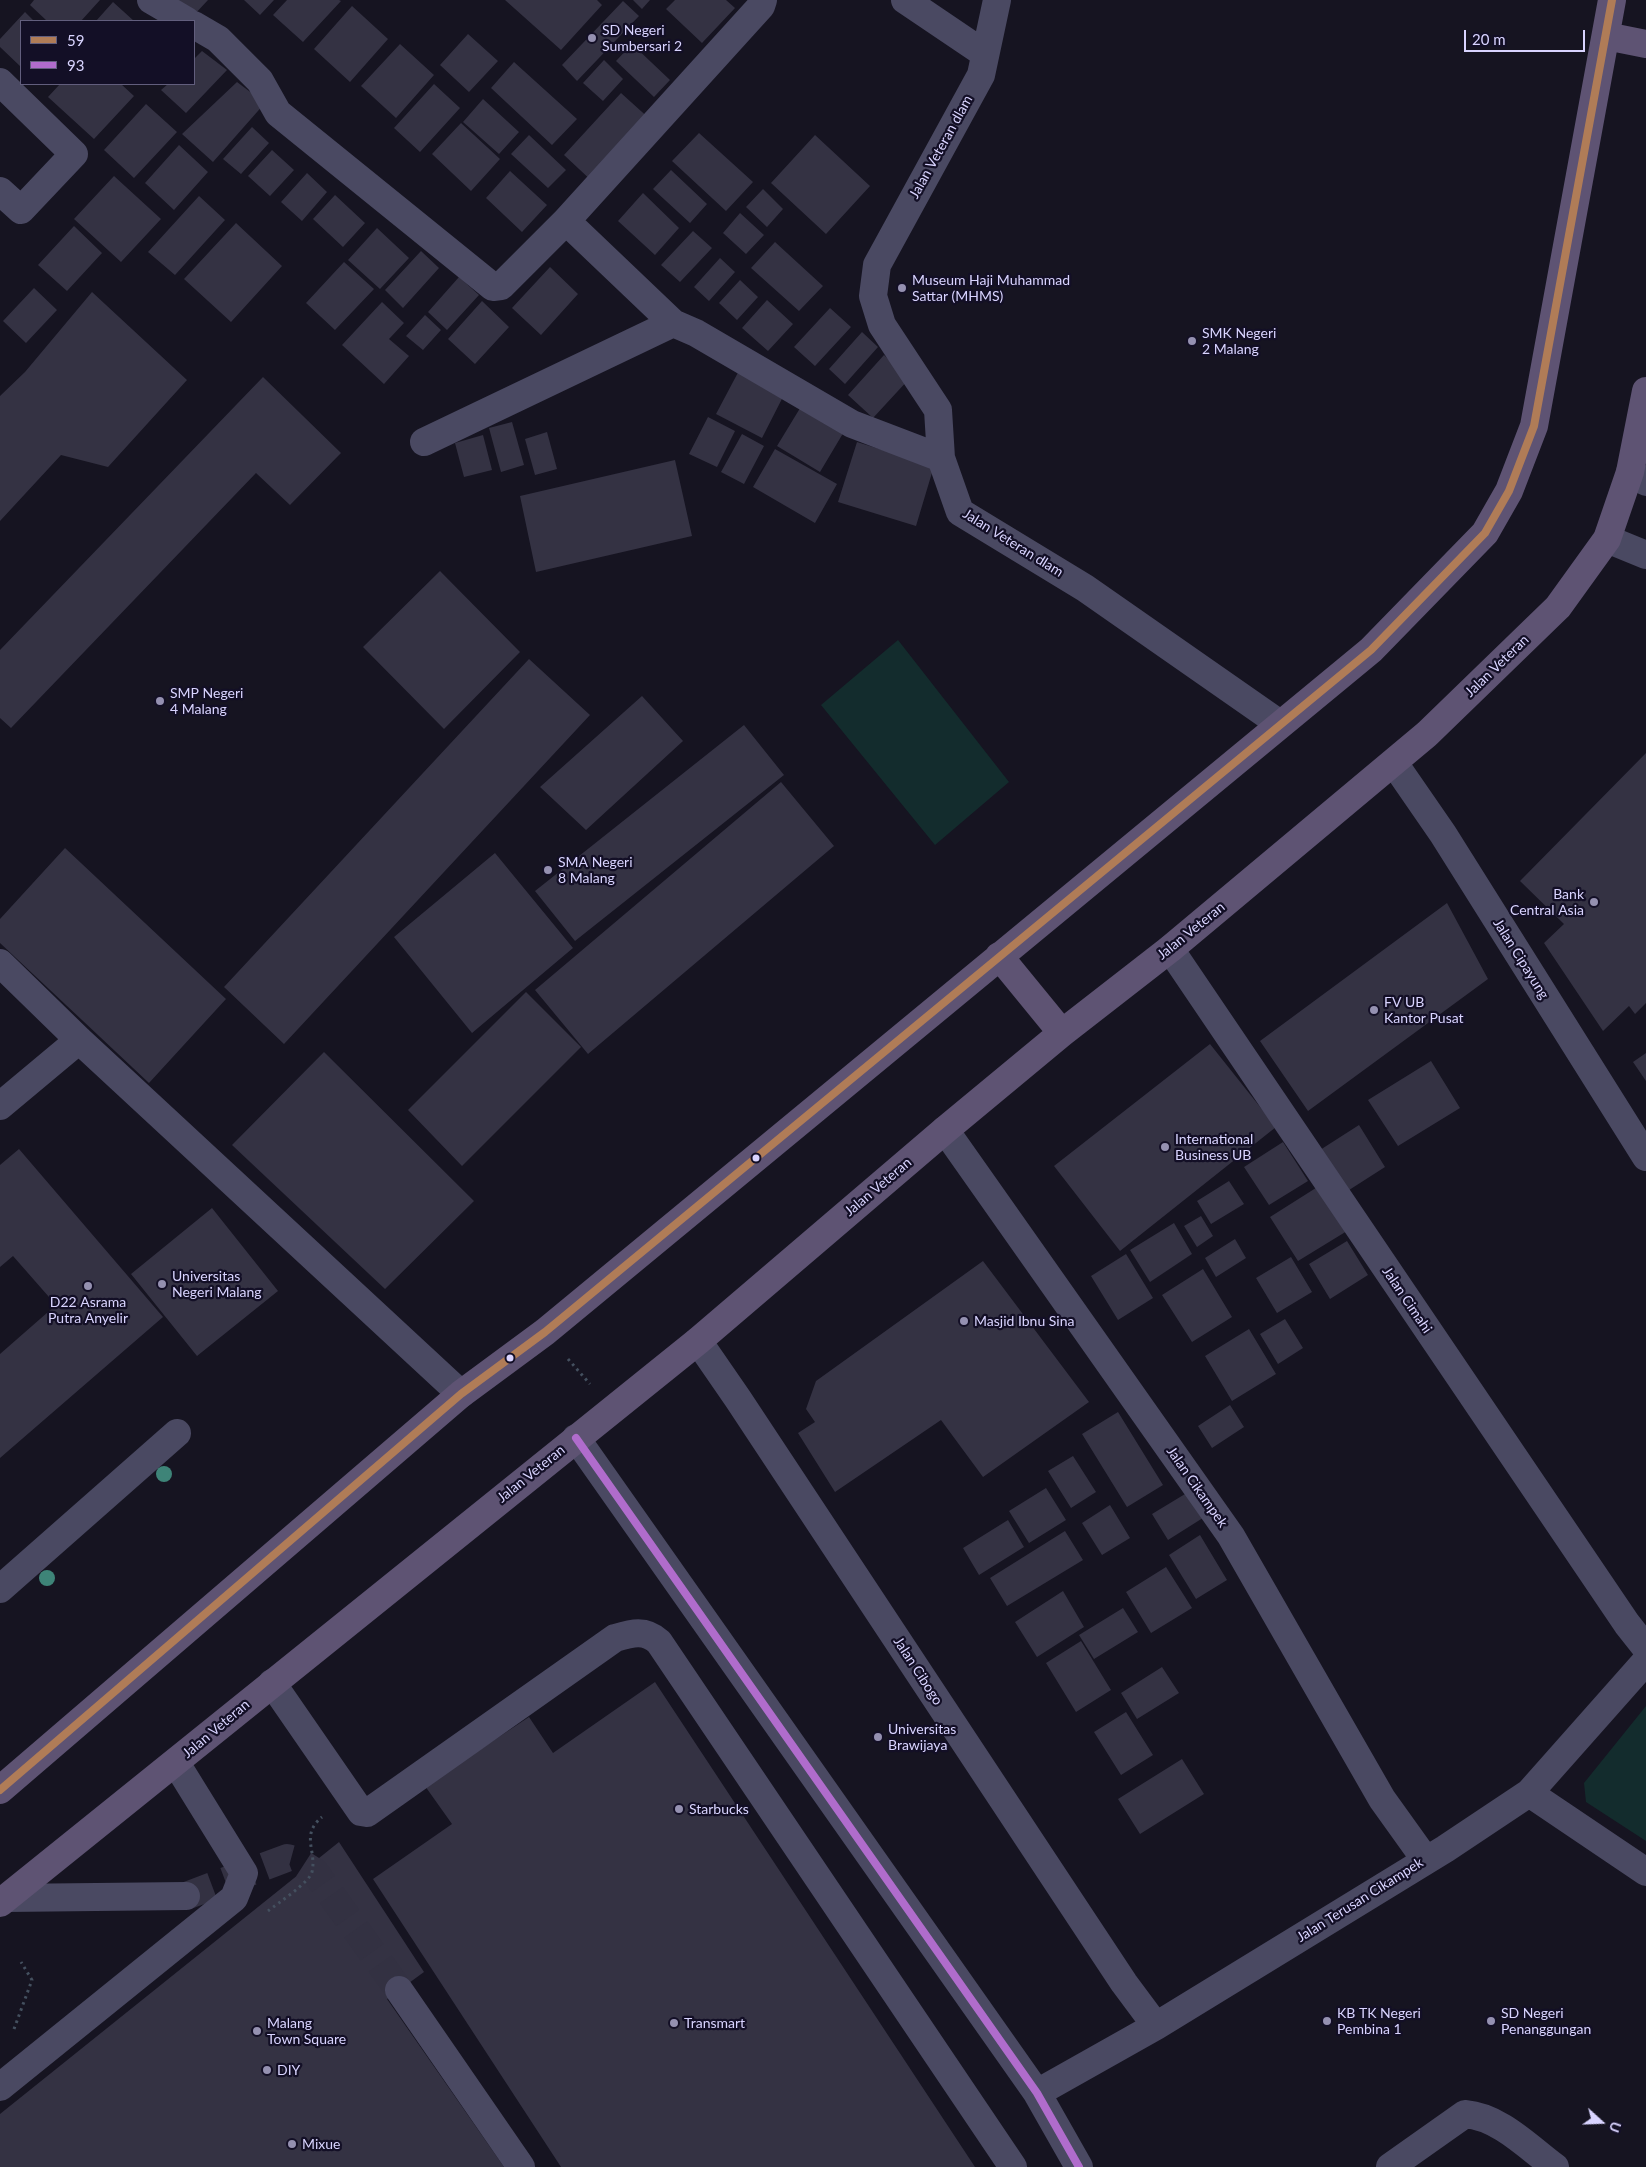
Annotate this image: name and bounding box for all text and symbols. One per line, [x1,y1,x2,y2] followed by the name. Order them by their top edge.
[20,20,195,85] legend
[1466,20,1587,52] scale bar
[602,22,682,54] place label: SD Negeri Sumbersari 2
[1472,30,1506,48] text: 20 m
[67,31,84,49] text: 59
[586,32,598,44] marker: SD Negeri Sumbersari 2
[67,56,84,74] text: 93
[906,92,976,202] street label: Jalan Veteran dlam
[912,272,1070,304] place label: Museum Haji Muhammad Sattar (MHMS)
[896,282,908,294] marker: Museum Haji Muhammad Sattar (MHMS)
[1202,325,1276,358] place label: SMK Negeri 2 Malang
[1186,335,1198,347] marker: SMK Negeri 2 Malang
[960,505,1066,581] street label: Jalan Veteran dlam
[1462,631,1532,701] street label: Jalan Veteran
[170,685,243,718] place label: SMP Negeri 4 Malang
[154,695,166,707] marker: SMP Negeri 4 Malang
[558,854,633,886] place label: SMA Negeri 8 Malang
[542,864,554,876] marker: SMA Negeri 8 Malang
[1510,886,1584,919] place label: Bank Central Asia
[1588,896,1600,908] marker: Bank Central Asia
[1154,899,1228,963] street label: Jalan Veteran
[1490,916,1552,1002] street label: Jalan Cipayung
[1384,994,1464,1026] place label: FV UB Kantor Pusat
[1368,1004,1380,1016] marker: FV UB Kantor Pusat
[1175,1131,1253,1164] place label: International Business UB
[1159,1141,1171,1153] marker: International Business UB
[751,1153,761,1163] unlabelled marker
[841,1154,915,1220] street label: Jalan Veteran
[1379,1264,1435,1336] street label: Jalan Cimahi
[172,1268,262,1300] place label: Universitas Negeri Malang
[156,1278,168,1290] marker: Universitas Negeri Malang
[82,1280,94,1292] marker: D22 Asrama Putra Anyelir
[48,1294,128,1326] place label: D22 Asrama Putra Anyelir
[974,1313,1074,1329] place label: Masjid Ibnu Sina
[958,1315,970,1327] marker: Masjid Ibnu Sina
[505,1353,515,1363] unlabelled marker
[494,1442,568,1506] street label: Jalan Veteran
[1163,1443,1231,1531] street label: Jalan Cikampek
[890,1634,946,1708] street label: Jalan Cibogo
[179,1696,253,1762] street label: Jalan Veteran
[888,1721,956,1754] place label: Universitas Brawijaya
[872,1731,884,1743] marker: Universitas Brawijaya
[689,1801,749,1817] place label: Starbucks
[673,1803,685,1815] marker: Starbucks
[1294,1854,1426,1946] street label: Jalan Terusan Cikampek
[1337,2005,1421,2038] place label: KB TK Negeri Pembina 1
[1501,2005,1591,2038] place label: SD Negeri Penanggungan
[267,2015,346,2048] place label: Malang Town Square
[684,2015,745,2031] place label: Transmart
[1321,2015,1333,2027] marker: KB TK Negeri Pembina 1
[1485,2015,1497,2027] marker: SD Negeri Penanggungan
[668,2017,680,2029] marker: Transmart
[251,2025,263,2037] marker: Malang Town Square
[277,2062,300,2078] place label: DIY
[261,2064,273,2076] marker: DIY
[1576,2097,1626,2147] north arrow
[1606,2120,1625,2135] text: U
[302,2136,340,2152] place label: Mixue
[286,2138,298,2150] marker: Mixue

